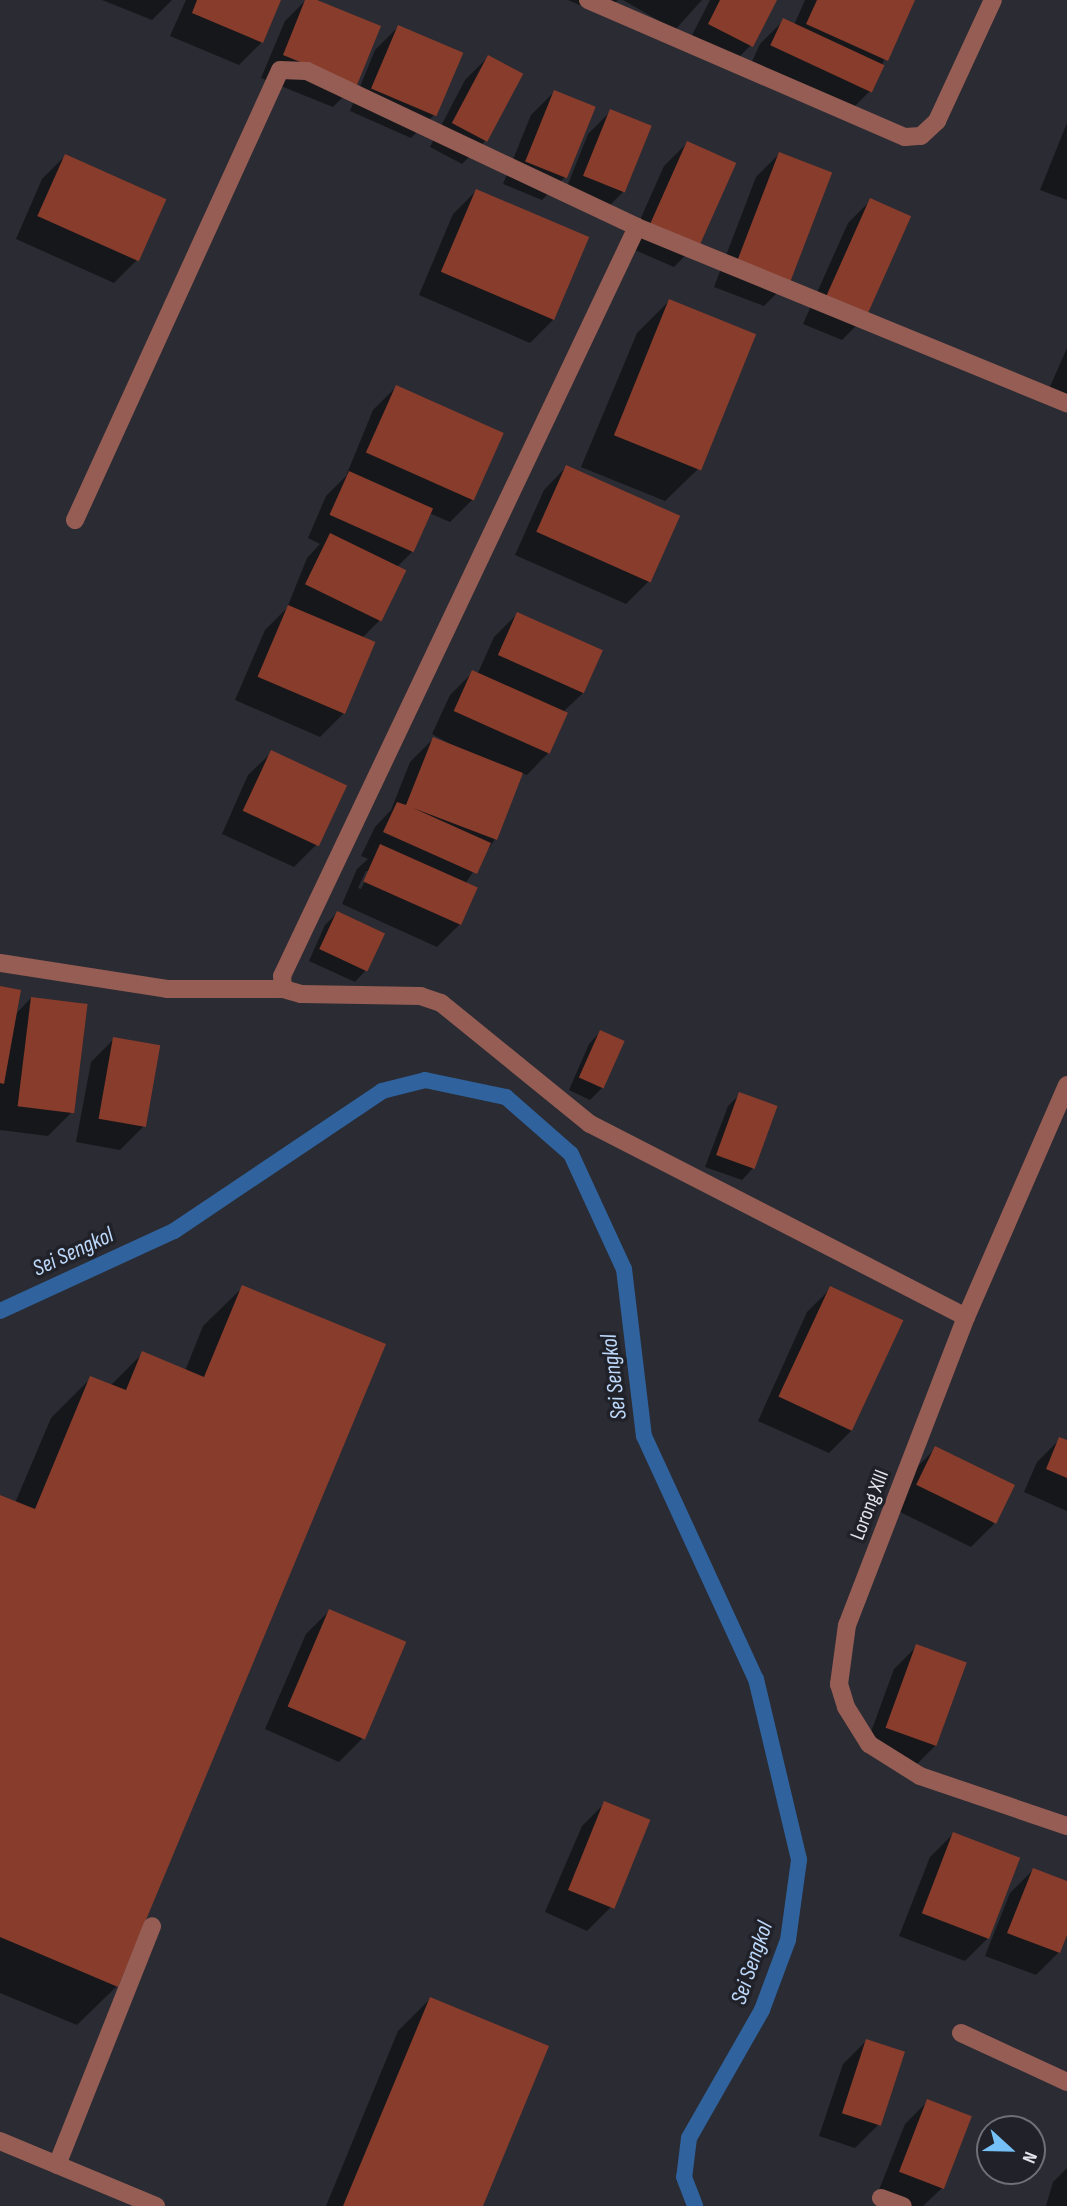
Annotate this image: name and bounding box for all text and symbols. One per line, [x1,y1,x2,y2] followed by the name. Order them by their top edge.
[28,1221,118,1283] water label: Sei Sengkol
[595,1333,633,1421] water label: Sei Sengkol
[845,1466,895,1544] street label: Lorong XIII
[725,1918,779,2008] water label: Sei Sengkol
[976,2115,1046,2185] north arrow
[1017,2148,1042,2166] text: N

